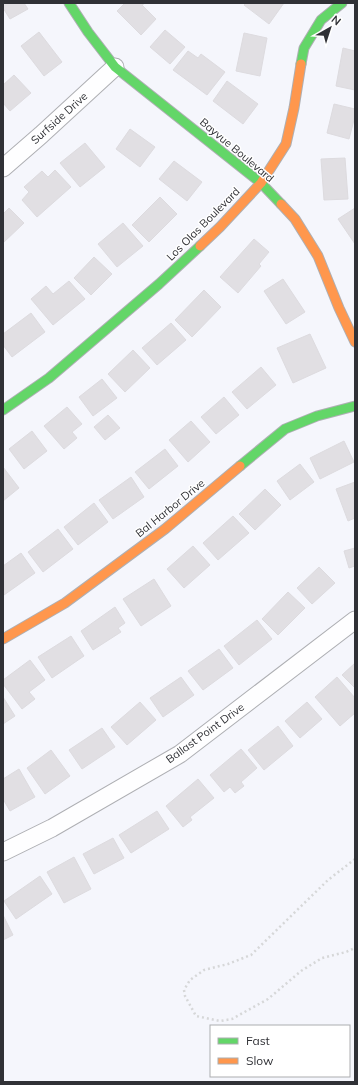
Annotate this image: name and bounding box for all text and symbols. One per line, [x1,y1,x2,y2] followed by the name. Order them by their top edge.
[310,8,350,48] north arrow
[329,12,344,28] text: N
[28,89,90,147] street label: Surfside Drive
[197,115,277,185] street label: Bayvue Boulevard
[163,184,243,264] street label: Los Olas Boulevard
[133,476,207,540] street label: Bal Harbor Drive
[163,700,247,766] street label: Ballast Point Drive
[210,1025,350,1077] legend
[246,1033,270,1048] text: Fast
[246,1053,274,1068] text: Slow

